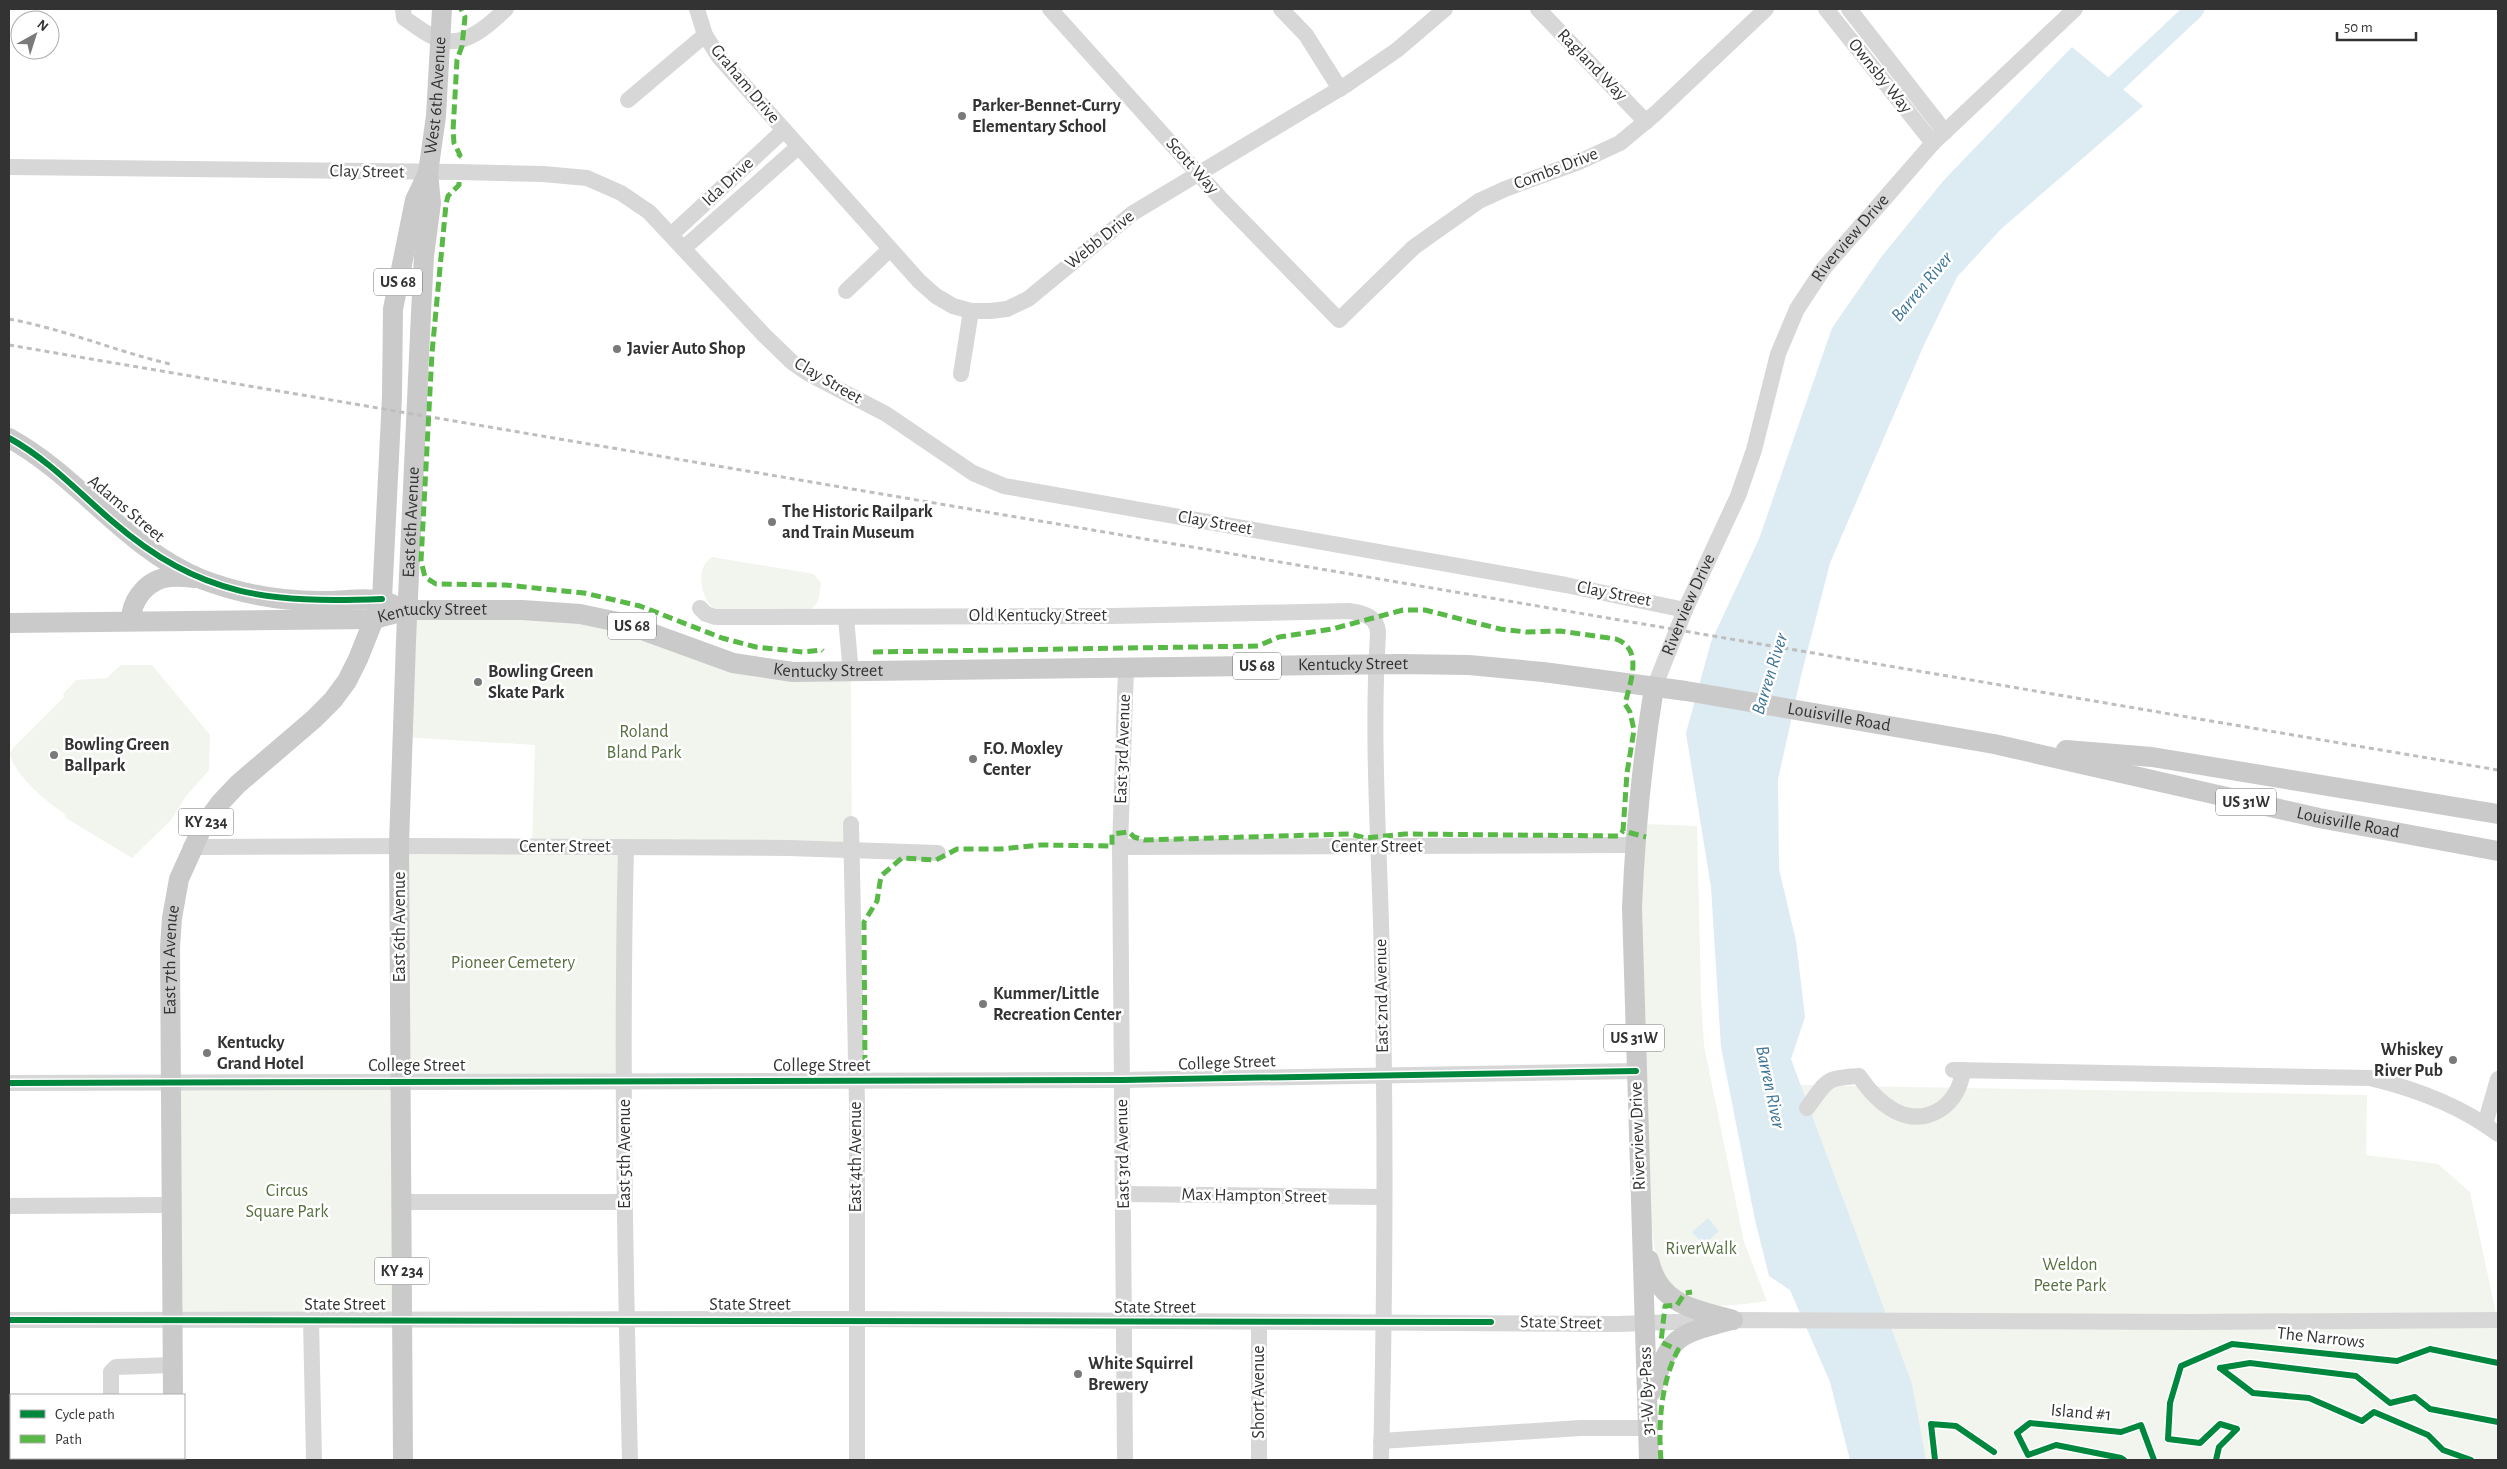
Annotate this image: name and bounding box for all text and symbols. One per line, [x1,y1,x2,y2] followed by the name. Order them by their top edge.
[10,10,60,60] north arrow
[2337,10,2416,42] scale bar
[34,17,51,34] text: N
[2344,20,2373,35] text: 50 m
[1554,26,1631,104] street label: Ragland Way
[1845,35,1916,117] street label: Ownsby Way
[422,36,449,156] street label: West 6th Avenue
[707,41,783,127] street label: Graham Drive
[972,97,1122,136] place label: Parker-Bennet-Curry Elementary School
[956,110,968,122] marker: Parker-Bennet-Curry Elementary School
[1162,134,1222,198] street label: Scott Way
[1512,145,1600,193] street label: Combs Drive
[699,154,757,210] street label: Ida Drive
[329,162,405,182] street label: Clay Street
[1808,191,1893,285] street label: Riverview Drive
[1062,207,1138,273] street label: Webb Drive
[1888,248,1957,325] water label: Barren River
[374,268,422,296] road number: US 68
[627,340,746,358] place label: Javier Auto Shop
[611,343,623,355] marker: Javier Auto Shop
[791,354,865,408] street label: Clay Street
[400,466,423,578] street label: East 6th Avenue
[84,472,168,546] street label: Adams Street
[782,503,933,542] place label: The Historic Railpark and Train Museum
[1177,508,1254,538] street label: Clay Street
[766,516,778,528] marker: The Historic Railpark and Train Museum
[1659,551,1719,658] street label: Riverview Drive
[1576,578,1653,610] street label: Clay Street
[375,601,487,627] street label: Kentucky Street
[969,607,1107,625] street label: Old Kentucky Street
[608,612,656,640] road number: US 68
[1749,630,1792,717] water label: Barren River
[1233,652,1281,679] road number: US 68
[1298,655,1408,674] street label: Kentucky Street
[772,660,883,681] street label: Kentucky Street
[488,663,593,702] place label: Bowling Green Skate Park
[472,676,484,688] marker: Bowling Green Skate Park
[1112,694,1134,804] street label: East 3rd Avenue
[1786,700,1892,735] street label: Louisville Road
[607,723,682,762] park label: Roland Bland Park
[64,736,169,775] place label: Bowling Green Ballpark
[983,740,1064,779] place label: F.O. Moxley Center
[48,749,60,761] marker: Bowling Green Ballpark
[967,753,979,765] marker: F.O. Moxley Center
[2216,789,2276,816] road number: US 31W
[2295,804,2401,842] street label: Louisville Road
[178,809,234,836] road number: KY 234
[519,838,611,856] street label: Center Street
[1331,838,1423,856] street label: Center Street
[391,871,409,983] street label: East 6th Avenue
[161,904,183,1015] street label: East 7th Avenue
[1372,939,1392,1053] street label: East 2nd Avenue
[451,954,576,972] park label: Pioneer Cemetery
[993,985,1122,1024] place label: Kummer/Little Recreation Center
[977,998,989,1010] marker: Kummer/Little Recreation Center
[1604,1024,1664,1052] road number: US 31W
[217,1034,304,1073] place label: Kentucky Grand Hotel
[2374,1041,2444,1080] place label: Whiskey River Pub
[1752,1044,1788,1131] water label: Barren River
[201,1047,213,1059] marker: Kentucky Grand Hotel
[1178,1052,1276,1074] street label: College Street
[2447,1054,2459,1066] marker: Whiskey River Pub
[368,1057,466,1075] street label: College Street
[773,1057,871,1075] street label: College Street
[1627,1081,1649,1191] street label: Riverview Drive
[616,1099,634,1209] street label: East 5th Avenue
[1113,1099,1133,1209] street label: East 3rd Avenue
[847,1101,865,1213] street label: East 4th Avenue
[246,1182,329,1221] park label: Circus Square Park
[1181,1186,1327,1206] street label: Max Hampton Street
[1665,1240,1737,1258] park label: RiverWalk
[2033,1256,2107,1295] park label: Weldon Peete Park
[374,1258,430,1284] road number: KY 234
[304,1296,386,1314] street label: State Street
[709,1296,791,1314] street label: State Street
[1114,1299,1196,1317] street label: State Street
[1520,1313,1602,1333] street label: State Street
[2276,1324,2366,1352] street label: The Narrows
[1250,1345,1268,1439] street label: Short Avenue
[1636,1346,1658,1436] street label: 31-W By-Pass
[1088,1355,1194,1394] place label: White Squirrel Brewery
[1072,1368,1084,1380] marker: White Squirrel Brewery
[10,1394,185,1459] legend
[2050,1401,2112,1425] street label: Island #1
[55,1407,115,1422] text: Cycle path
[55,1432,82,1447] text: Path

